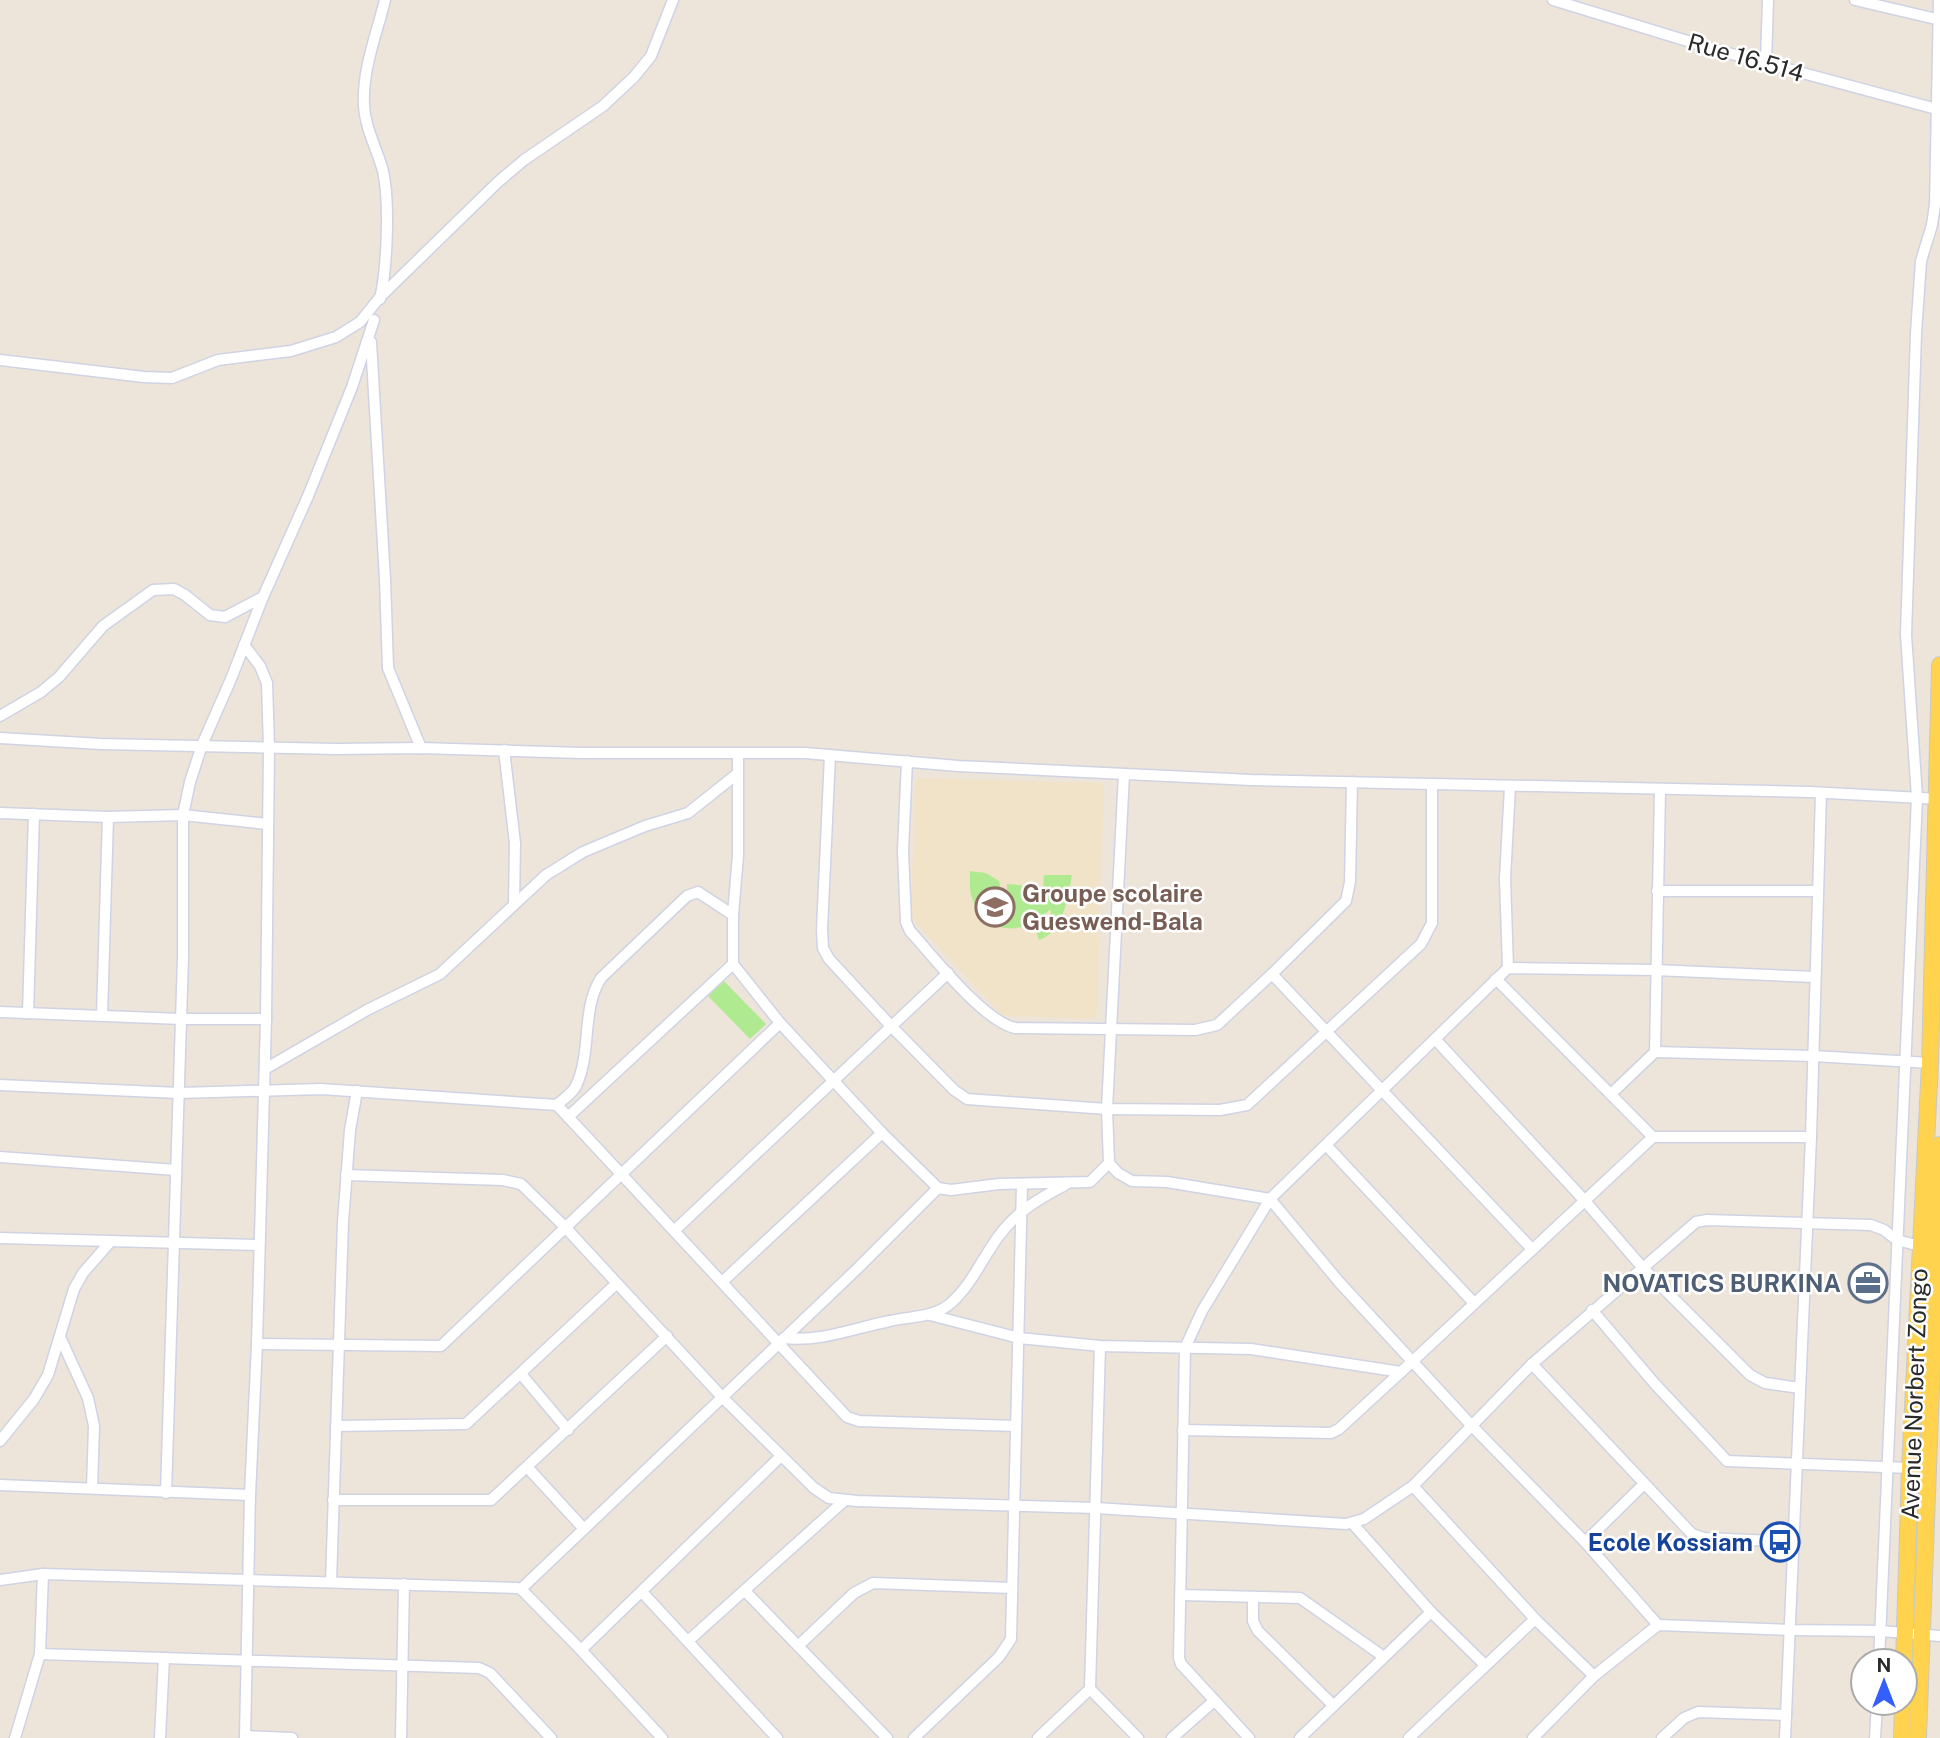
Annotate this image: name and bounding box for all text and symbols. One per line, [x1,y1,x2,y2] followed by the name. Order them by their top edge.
[1685,27,1807,87] street label: Rue 16.514
[1022,879,1203,935] place label: Groupe scolaire Gueswend-Bala
[974,886,1016,928] school or university icon: Groupe scolaire Gueswend-Bala
[1847,1262,1889,1304] office icon: NOVATICS BURKINA
[1896,1268,1932,1520] street label: Avenue Norbert Zongo
[1602,1269,1841,1297] place label: NOVATICS BURKINA
[1759,1521,1801,1563] bus stop icon: Ecole Kossiam
[1588,1528,1753,1556] place label: Ecole Kossiam
[1849,1647,1919,1717] north arrow
[1877,1654,1891,1676] text: N

